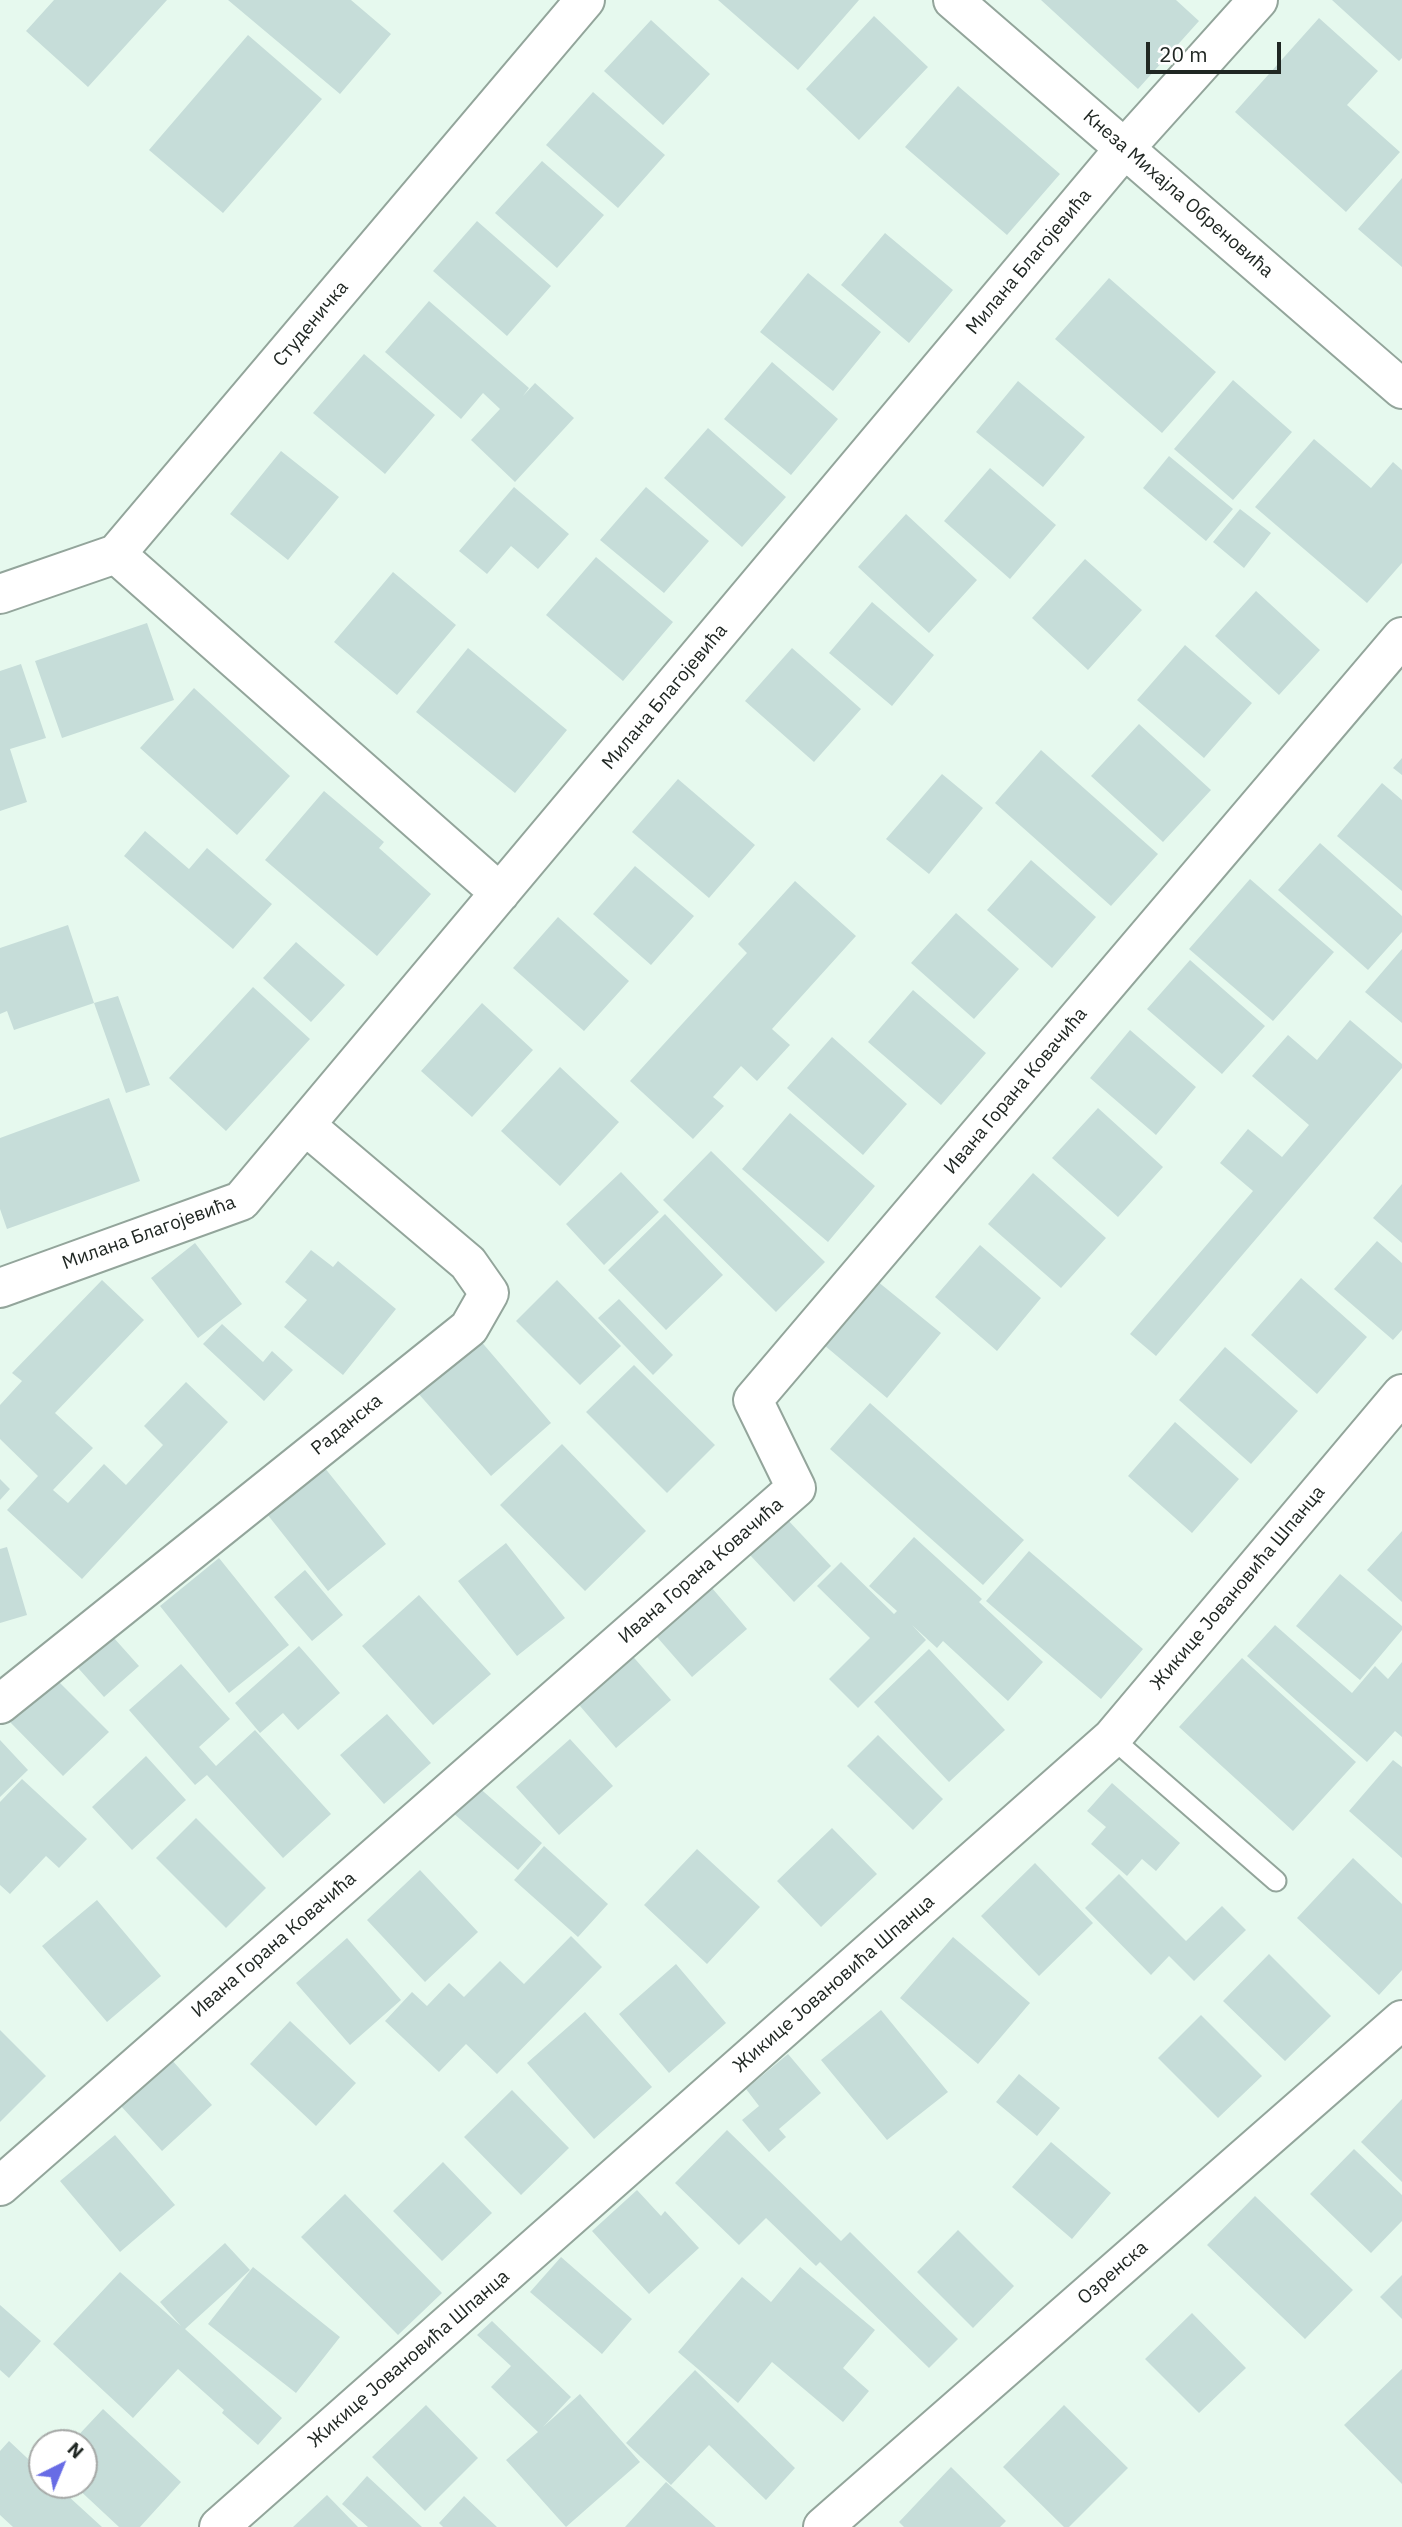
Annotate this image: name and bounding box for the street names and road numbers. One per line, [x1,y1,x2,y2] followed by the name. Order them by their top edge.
[1078,105,1278,283] street label: Кнеза Михајла Обреновића
[962,185,1096,339] street label: Милана Благојевића
[269,277,353,371] street label: Студеничка
[598,620,732,774] street label: Милана Благојевића
[940,1003,1092,1179] street label: Ивана Горана Ковачића
[59,1191,239,1275] street label: Милана Благојевића
[307,1390,387,1460] street label: Раданска
[1146,1481,1330,1695] street label: Жикице Јовановића Шпанца
[614,1493,788,1649] street label: Ивана Горана Ковачића
[187,1867,361,2023] street label: Ивана Горана Ковачића
[729,1890,939,2078] street label: Жикице Јовановића Шпанца
[1073,2236,1153,2310] street label: Озренска
[304,2265,514,2453] street label: Жикице Јовановића Шпанца

